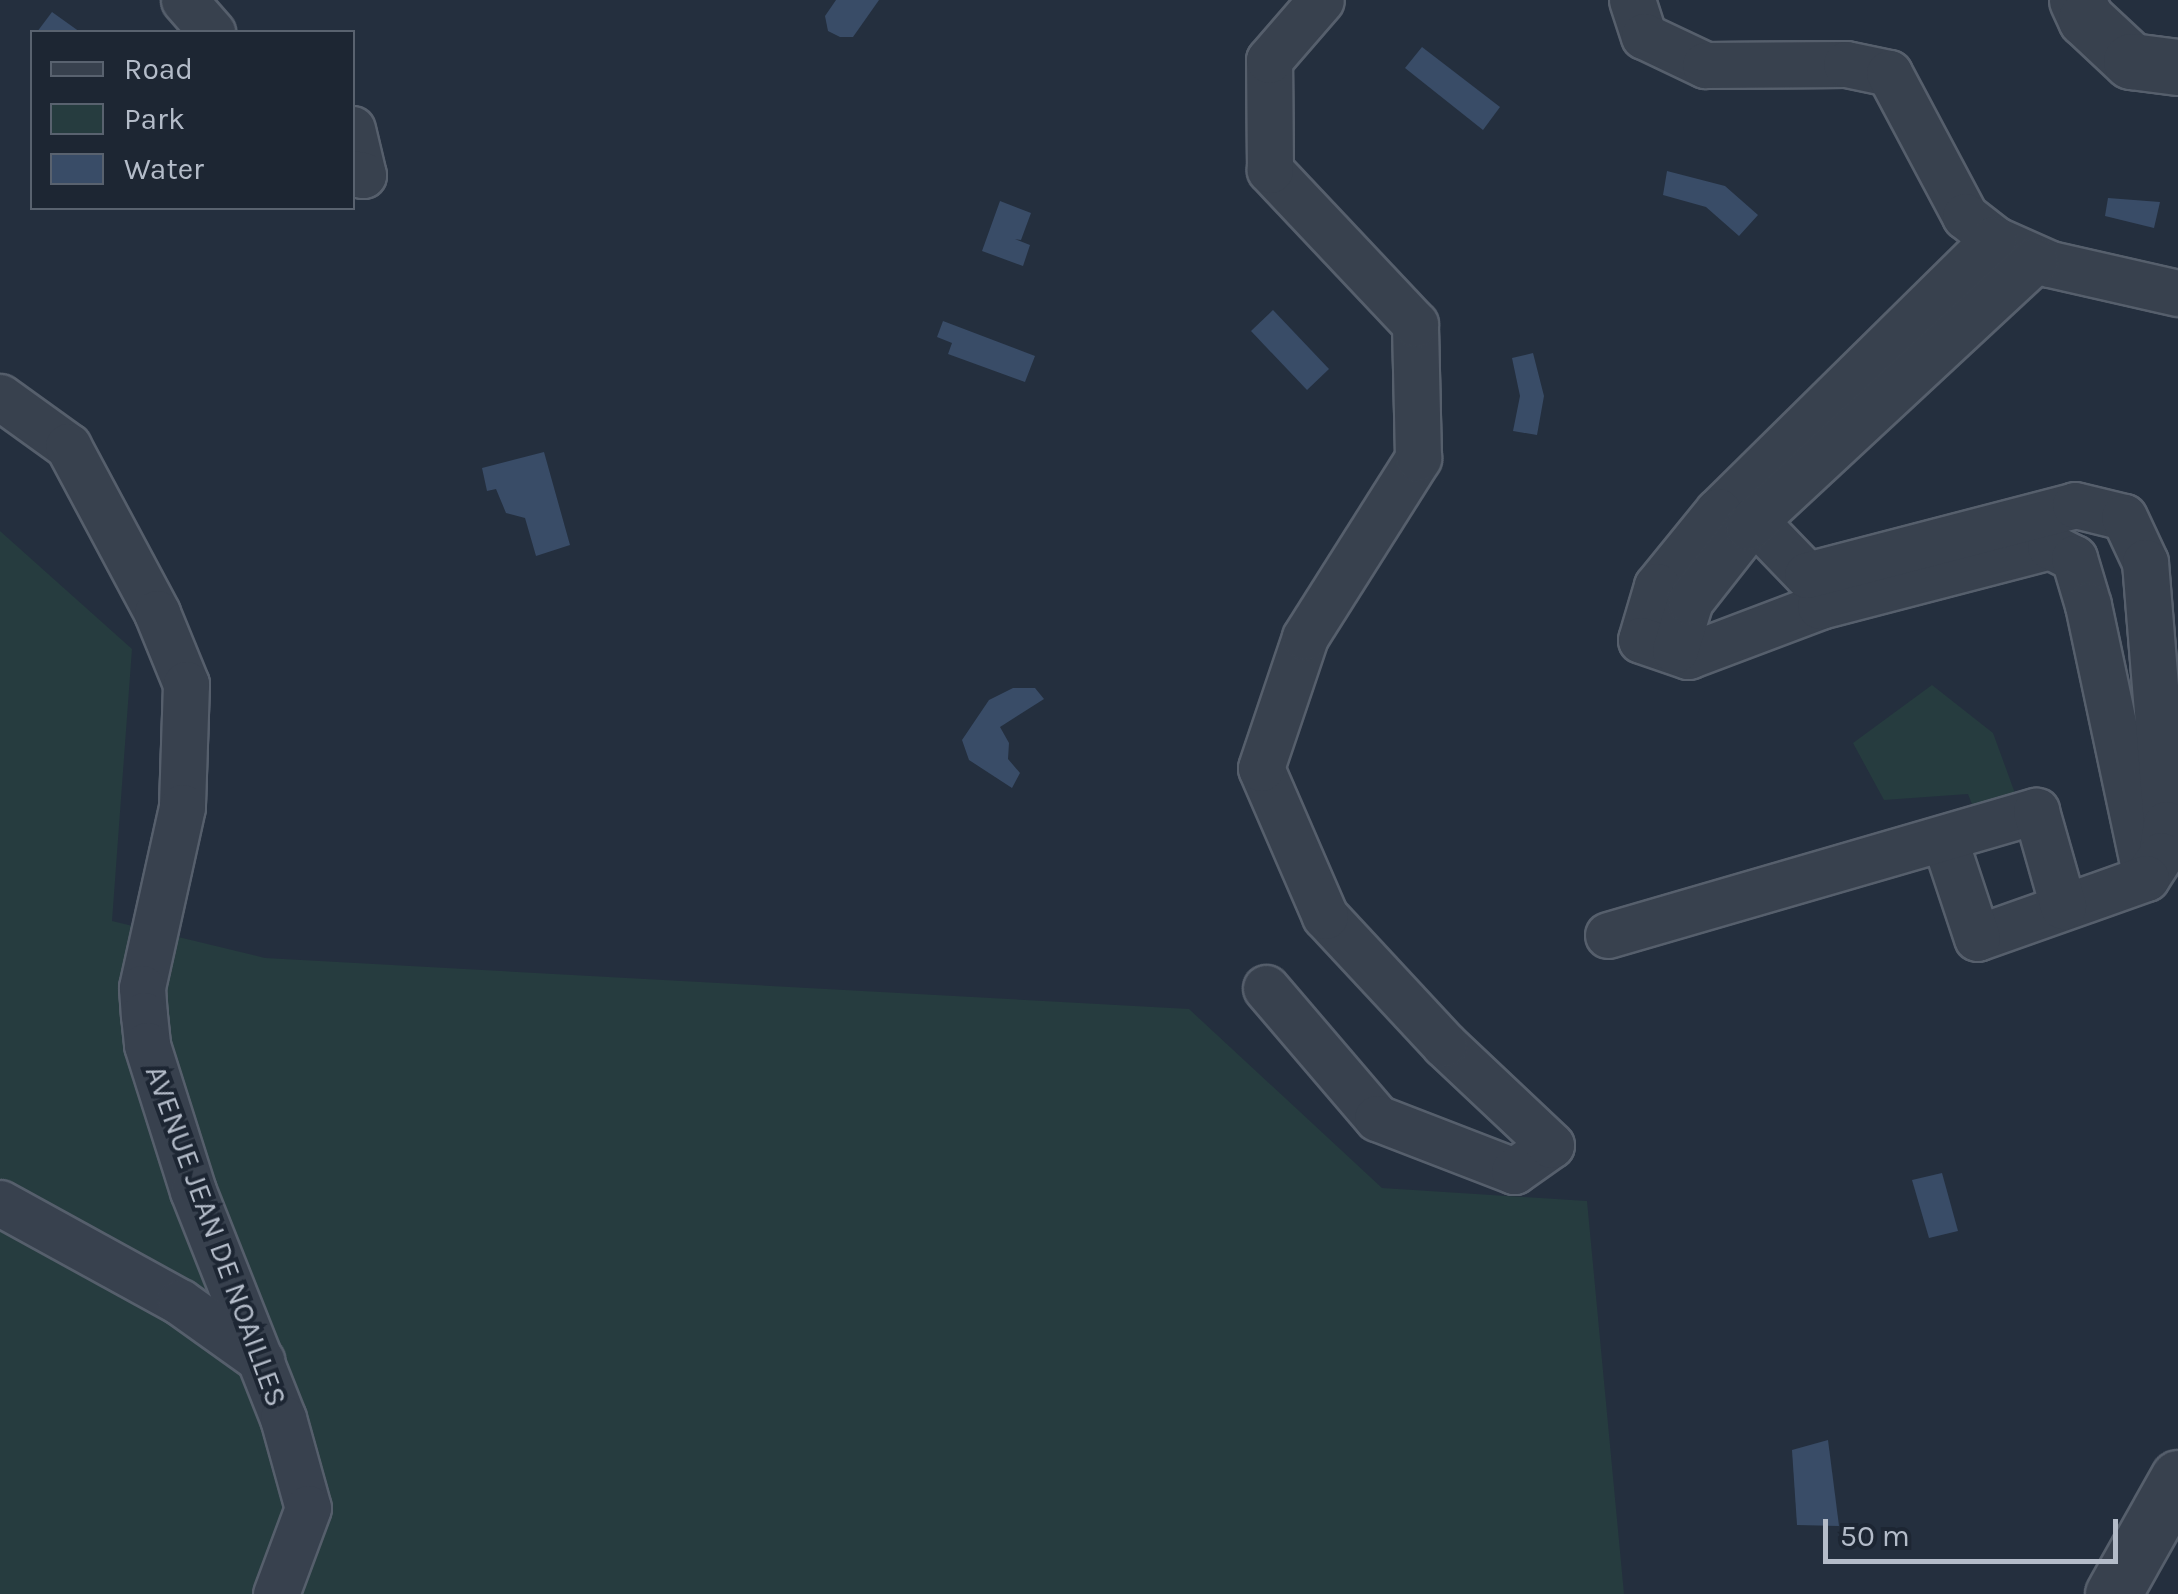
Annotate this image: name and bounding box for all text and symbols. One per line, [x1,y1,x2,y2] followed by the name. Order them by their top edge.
[30,30,355,210] legend
[124,51,193,87] text: Road
[124,101,185,137] text: Park
[124,151,204,187] text: Water
[137,1061,295,1411] street label: AVENUE JEAN DE NOAILLES
[1828,1499,2123,1561] scale bar
[1840,1518,1910,1554] text: 50 m

